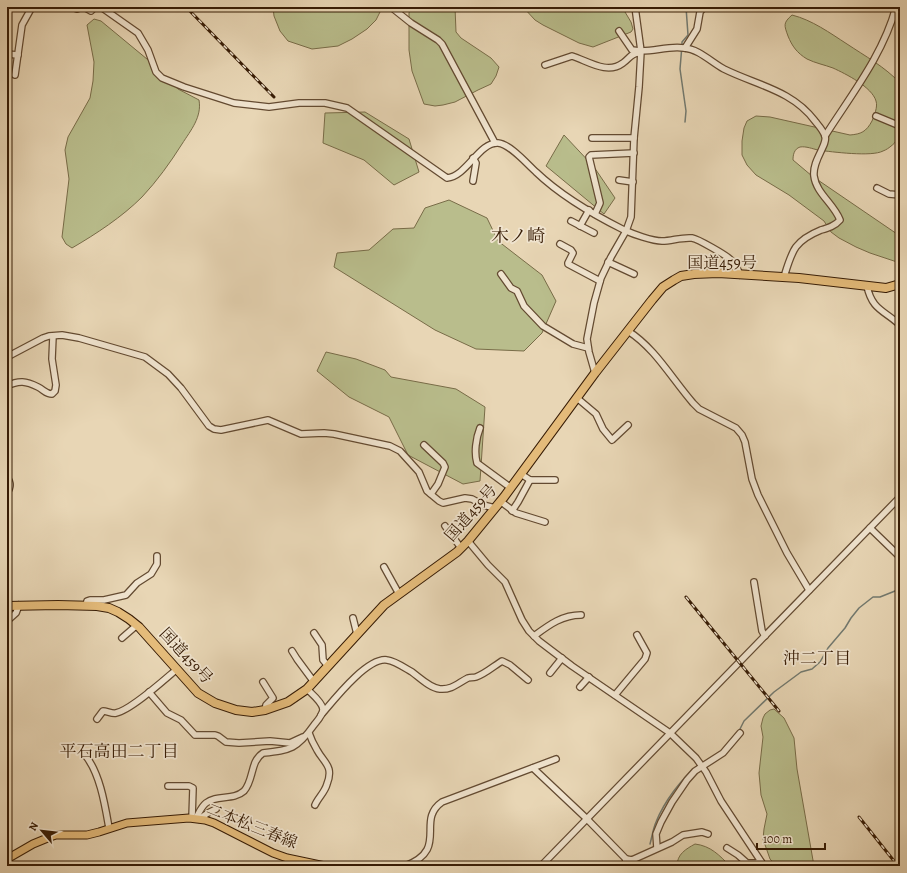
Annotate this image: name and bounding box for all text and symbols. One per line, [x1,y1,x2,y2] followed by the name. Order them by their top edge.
[491,224,545,248] district label: 木ノ崎
[687,252,757,274] street label: 国道459号
[440,480,502,546] street label: 国道459号
[154,623,218,689] street label: 国道459号
[783,647,851,670] district label: 沖二丁目
[60,740,179,763] district label: 平石高田二丁目
[203,798,301,854] street label: 二本松三春線
[22,811,62,851] north arrow
[25,819,42,834] text: N
[757,825,825,851] scale bar
[763,831,792,847] text: 100 m

